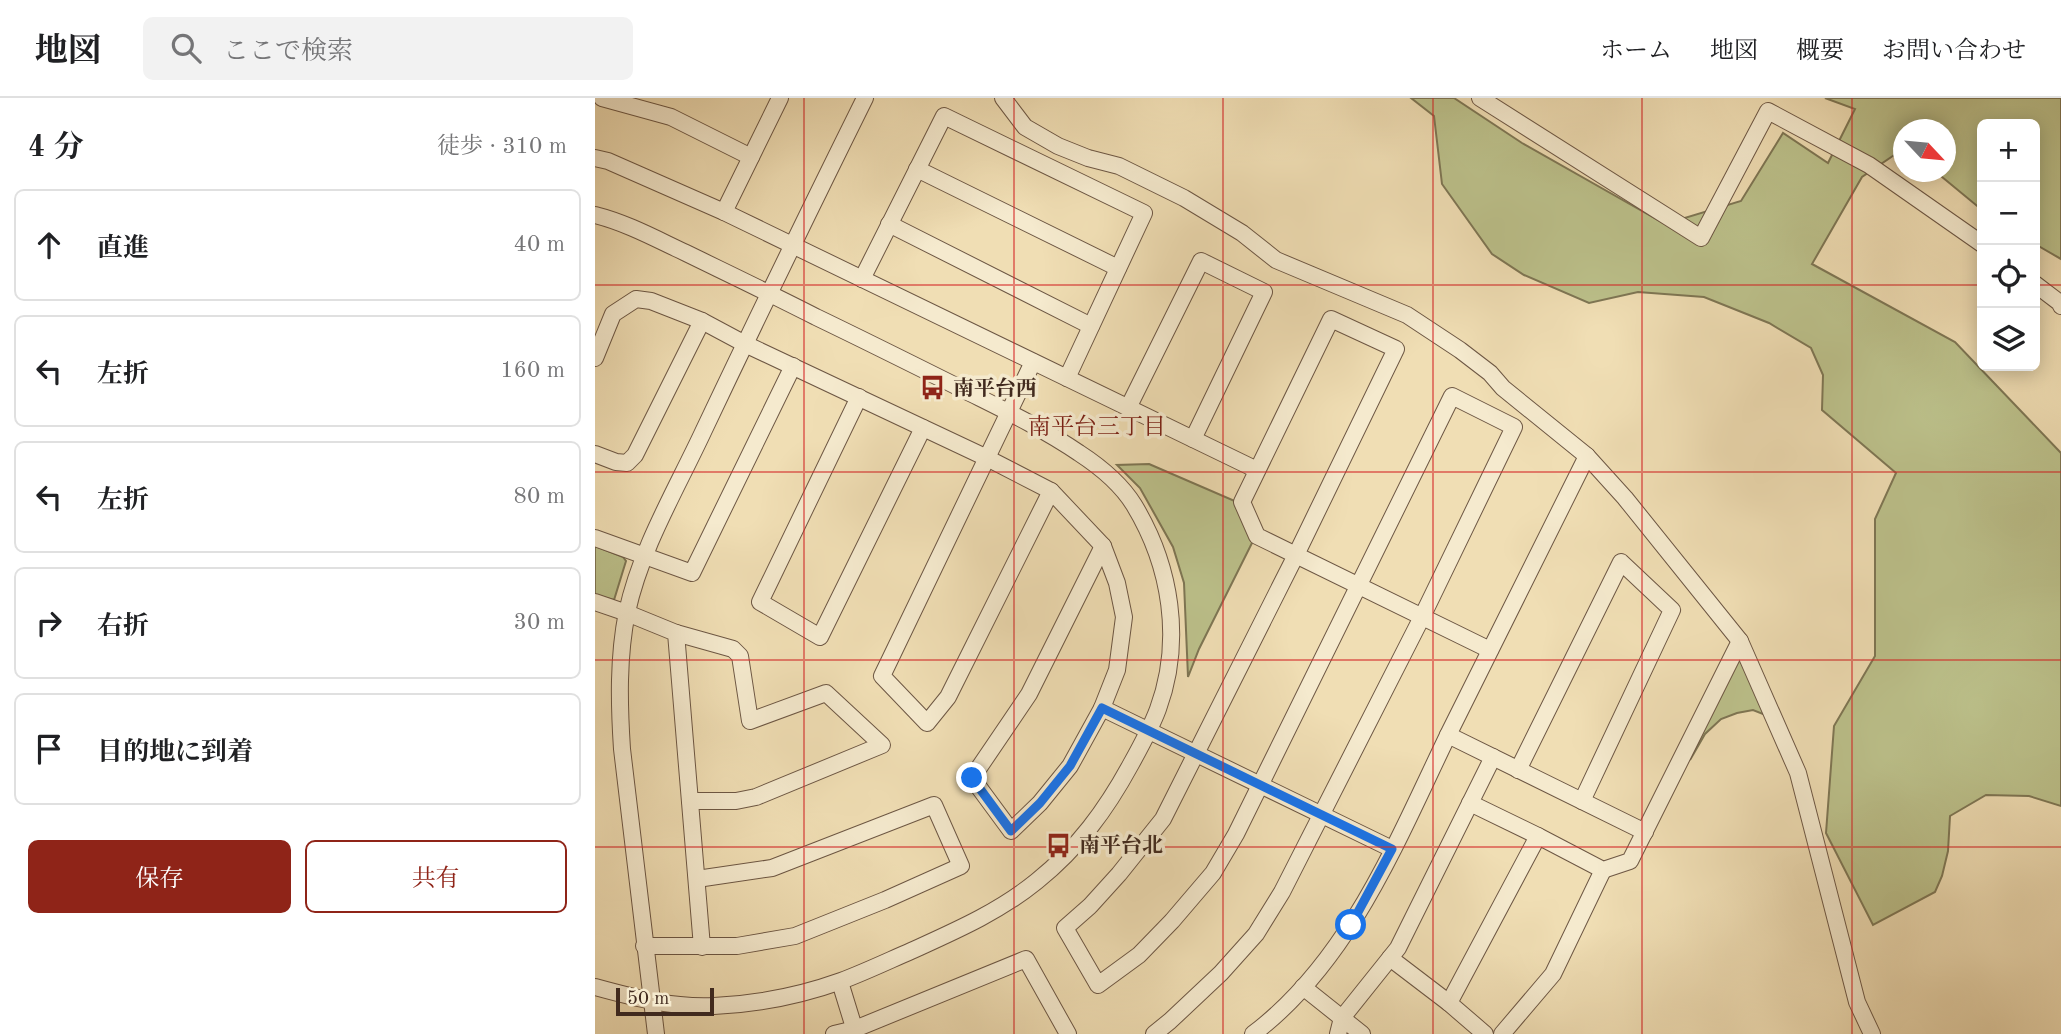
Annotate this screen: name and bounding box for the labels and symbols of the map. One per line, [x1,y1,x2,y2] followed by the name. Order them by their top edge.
[1893,119,1956,182] north arrow
[919,374,947,402] bus stop icon: 南平台西
[953,377,1037,400] place label: 南平台西
[1028,414,1166,439] district label: 南平台三丁目
[956,762,987,793] route end
[1045,831,1073,859] bus stop icon: 南平台北
[1079,834,1163,857] place label: 南平台北
[1335,909,1366,940] route start
[616,985,714,1017] scale bar

